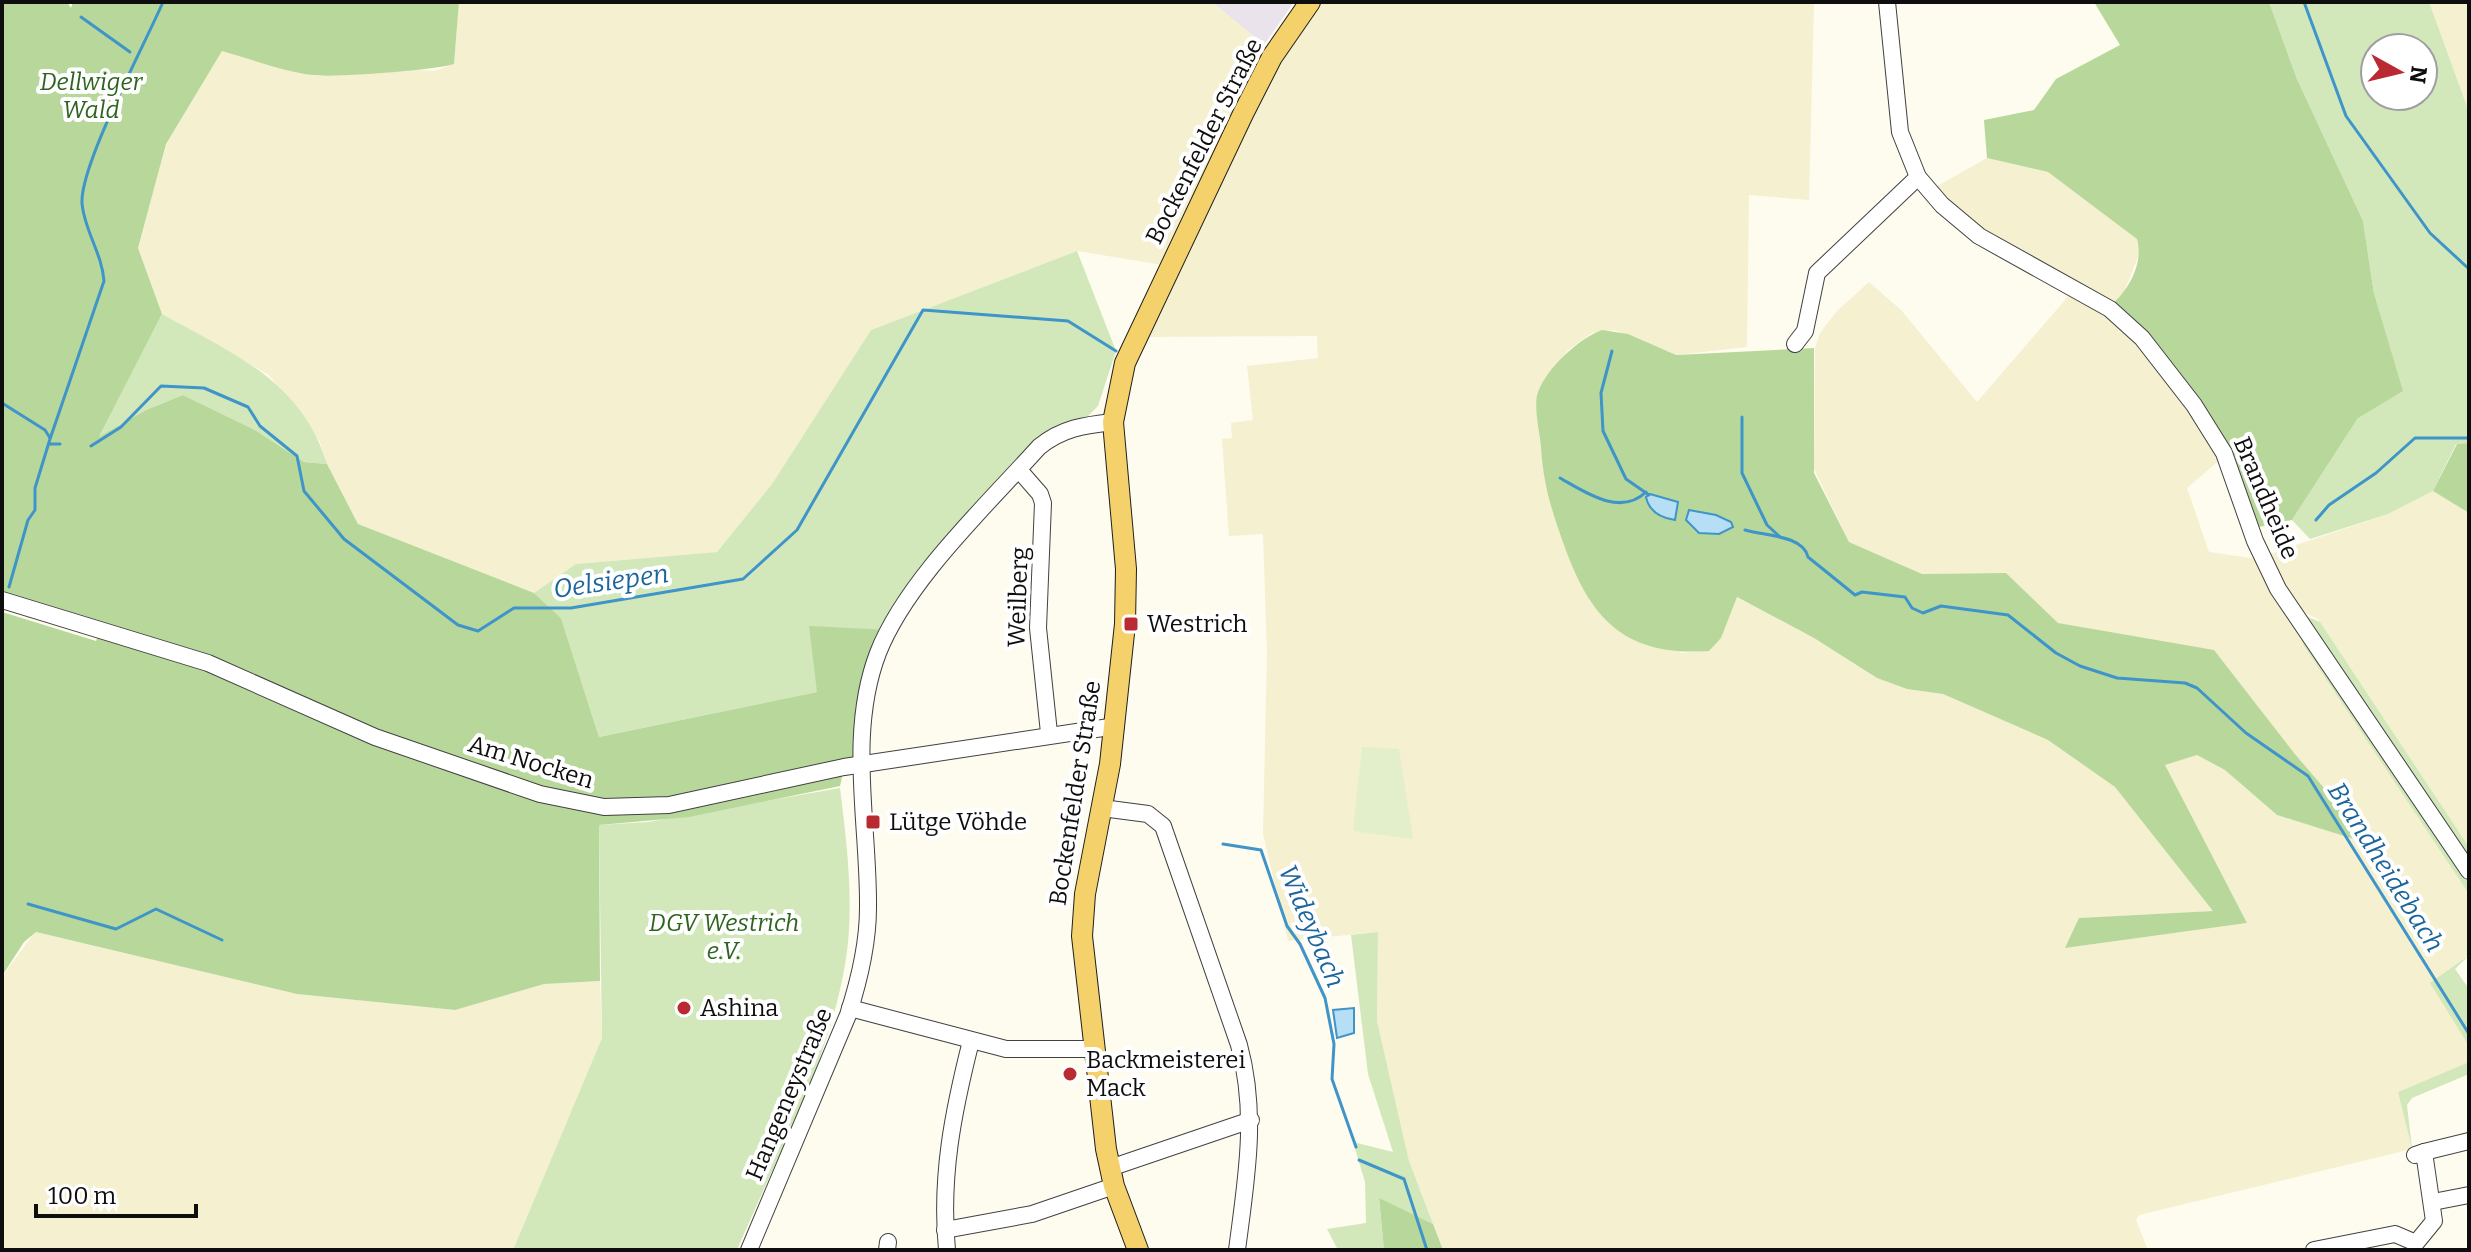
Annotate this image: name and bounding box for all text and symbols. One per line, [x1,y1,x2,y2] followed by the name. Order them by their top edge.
[2359,32,2439,112] north arrow
[1140,33,1268,249] street label: Bockenfelder Straße
[2404,64,2433,85] text: N
[40,68,144,124] park label: Dellwiger Wald
[2228,433,2304,563] street label: Brandheide
[1002,546,1034,648] street label: Weilberg
[551,558,671,605] water label: Oelsiepen
[1147,610,1247,638] place label: Westrich
[1122,615,1140,633] marker: Westrich
[1043,679,1107,907] street label: Bockenfelder Straße
[465,730,597,794] street label: Am Nocken
[2321,777,2450,958] water label: Brandheidebach
[889,808,1027,836] place label: Lütge Vöhde
[864,813,882,831] marker: Lütge Vöhde
[1272,860,1351,992] water label: Wideybach
[649,909,799,965] park label: DGV Westrich e.V.
[700,994,779,1022] place label: Ashina
[675,999,693,1017] marker: Ashina
[740,1003,838,1185] street label: Hangeneystraße
[1086,1046,1246,1102] place label: Backmeisterei Mack
[1061,1065,1079,1083] marker: Backmeisterei Mack
[36,1168,196,1218] scale bar
[48,1182,116,1210] text: 100 m

